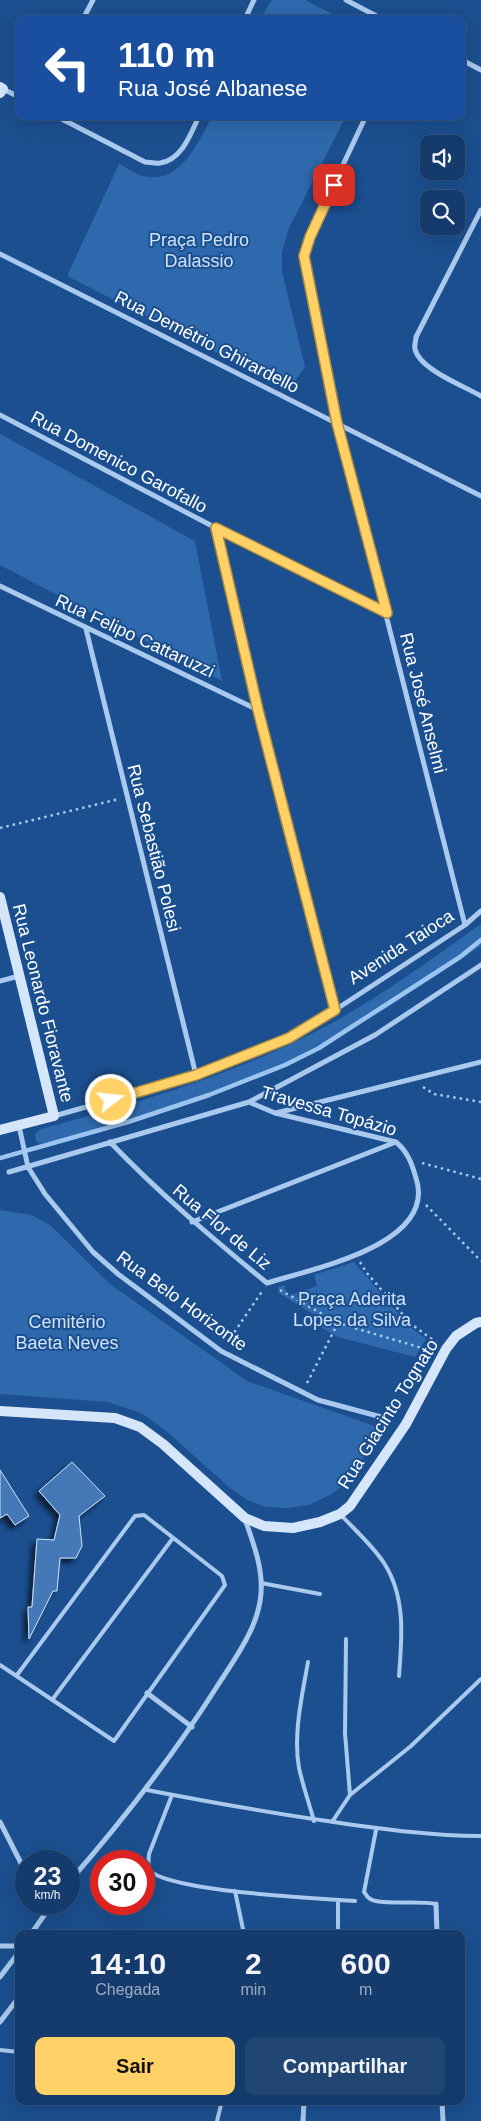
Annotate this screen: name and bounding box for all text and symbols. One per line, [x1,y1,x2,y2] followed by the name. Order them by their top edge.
[35,35,100,100] icon: left
[118,35,215,74] text: 110 m
[118,76,308,101] text: Rua José Albanese
[420,135,465,235] map controls
[420,135,465,180] button: sound
[313,164,355,206] pin
[320,171,348,199] icon: arrive
[420,190,465,235] button: search
[149,230,249,271] park label: Praça Pedro Dalassio
[112,287,302,397] street label: Rua Demétrio Ghirardello
[27,407,211,517] street label: Rua Domenico Garofallo
[52,590,218,682] street label: Rua Felipo Cattaruzzi
[396,631,450,775] street label: Rua José Anselmi
[123,762,185,934] street label: Rua Sebastião Polesi
[9,902,77,1104] street label: Rua Leonardo Fioravante
[345,905,458,988] street label: Avenida Taioca
[84,1073,136,1125] position arrow
[259,1082,399,1140] street label: Travessa Topázio
[169,1180,275,1274] street label: Rua Flor de Liz
[113,1247,251,1355] street label: Rua Belo Horizonte
[293,1289,412,1330] park label: Praça Aderita Lopes da Silva
[15,1312,119,1353] park label: Cemitério Baeta Neves
[334,1335,442,1493] street label: Rua Giacinto Tognato
[90,1850,155,1915] speed limit sign: 30
[34,1862,61,1890] text: 23
[34,1888,61,1902] text: km/h
[89,1947,166,1980] text: 14:10
[245,1947,262,1980] text: 2
[341,1947,391,1980] text: 600
[95,1981,160,1998] text: Chegada
[240,1981,266,1998] text: min
[359,1981,372,1998] text: m
[35,2037,235,2095] button: Sair
[245,2037,445,2095] button: Compartilhar

